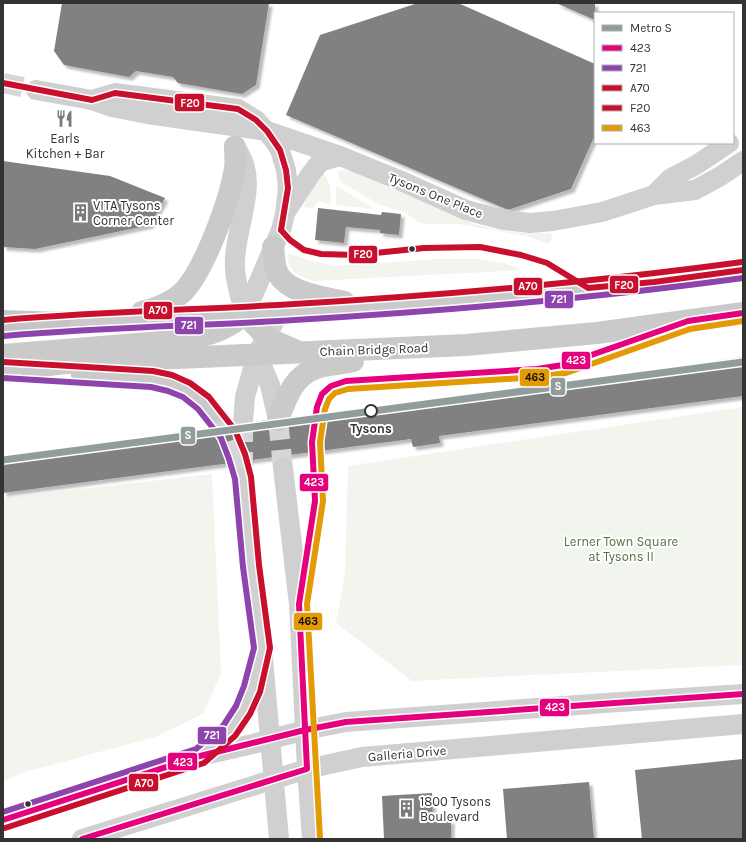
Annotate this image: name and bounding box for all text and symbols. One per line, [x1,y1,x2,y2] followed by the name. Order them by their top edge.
[594,12,734,144] legend
[630,21,672,35] text: Metro S
[630,41,651,55] text: 423
[630,61,647,75] text: 721
[630,81,650,95] text: A70
[174,93,205,112] line badge: F20
[180,97,200,110] text: F20
[630,101,650,115] text: F20
[55,109,75,129] restaurant icon: Earls Kitchen + Bar
[630,121,651,135] text: 463
[26,131,105,161] place label: Earls Kitchen + Bar
[386,170,486,221] street label: Tysons One Place
[93,198,174,228] place label: VITA Tysons Corner Center
[70,202,90,222] building icon: VITA Tysons Corner Center
[407,244,417,254] unlabelled marker
[348,245,378,264] line badge: F20
[353,248,373,261] text: F20
[609,275,639,294] line badge: F20
[513,277,543,296] line badge: A70
[614,279,634,292] text: F20
[518,280,538,293] text: A70
[544,290,574,309] line badge: 721
[551,293,567,306] text: 721
[143,301,173,320] line badge: A70
[148,304,168,317] text: A70
[174,316,204,335] line badge: 721
[181,319,197,332] text: 721
[319,340,429,359] street label: Chain Bridge Road
[561,351,591,370] line badge: 423
[566,354,586,367] text: 423
[519,368,550,387] line badge: 463
[525,371,545,384] text: 463
[550,377,566,396] line badge: S
[554,380,562,393] text: S
[364,404,378,418] marker: Tysons
[350,421,392,436] place label: Tysons
[180,426,196,445] line badge: S
[184,429,192,442] text: S
[299,473,329,492] line badge: 423
[304,476,324,489] text: 423
[564,534,679,564] park label: Lerner Town Square at Tysons II
[293,612,323,631] line badge: 463
[298,615,318,628] text: 463
[539,698,570,717] line badge: 423
[545,701,565,714] text: 423
[197,726,227,745] line badge: 721
[204,729,220,742] text: 721
[367,743,447,764] street label: Galleria Drive
[167,752,198,771] line badge: 423
[173,756,193,769] text: 423
[128,773,159,792] line badge: A70
[134,777,154,790] text: A70
[420,794,491,824] place label: 1800 Tysons Boulevard
[397,798,417,818] building icon: 1800 Tysons Boulevard
[23,799,33,809] unlabelled marker

